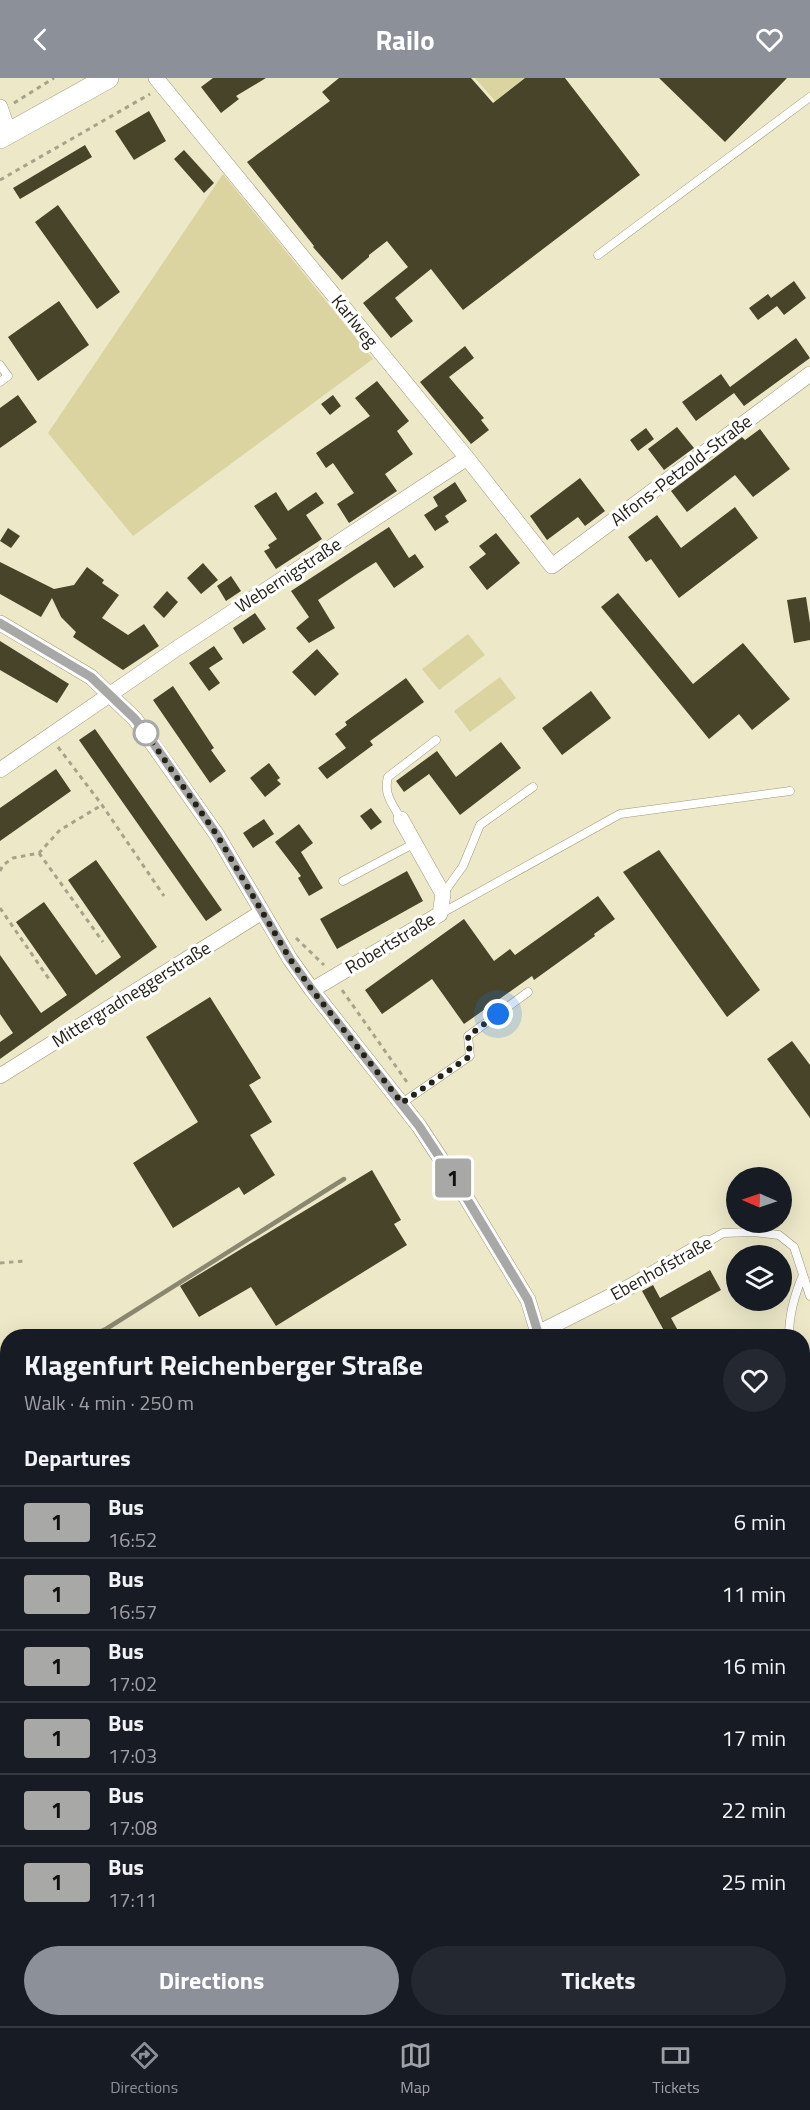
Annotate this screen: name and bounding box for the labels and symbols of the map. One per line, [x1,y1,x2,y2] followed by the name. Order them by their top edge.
[325,289,385,353] street label: Karlweg
[605,408,757,532] street label: Alfons-Petzold-Straße
[230,531,346,619] street label: Webernigstraße
[133,720,159,746] unlabelled marker
[340,905,440,981] street label: Robertstraße
[46,934,216,1054] street label: Mittergradneggerstraße
[483,999,513,1029] your location
[434,1158,472,1198] line badge: 1
[726,1167,792,1233] north arrow
[605,1229,717,1307] street label: Ebenhofstraße

